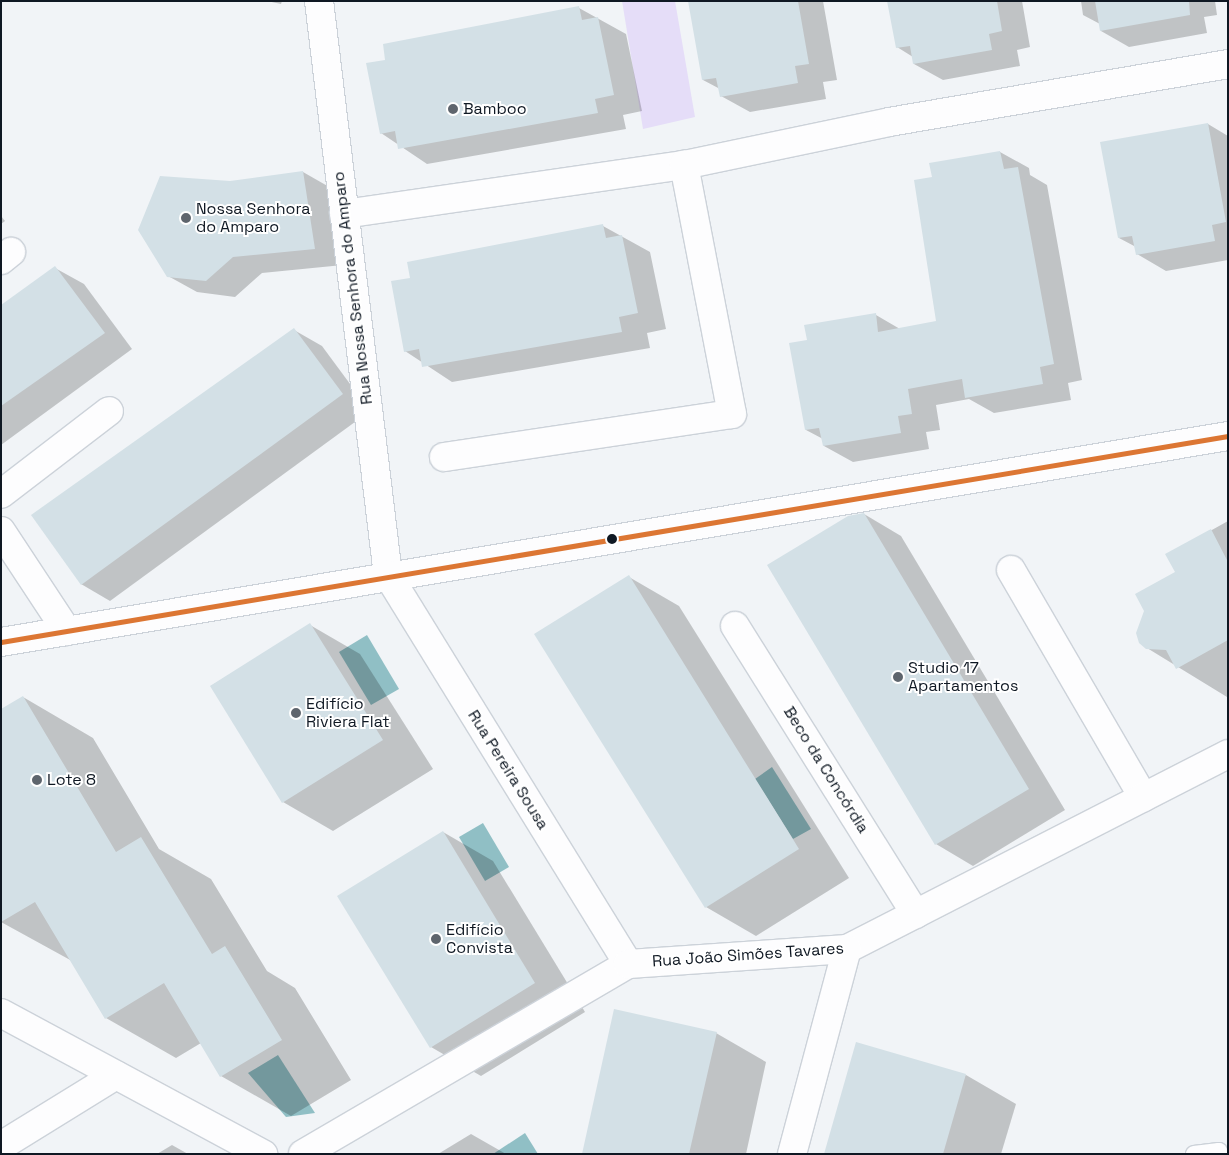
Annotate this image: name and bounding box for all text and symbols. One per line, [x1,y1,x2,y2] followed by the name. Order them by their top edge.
[463,99,527,119] place label: Bamboo
[447,103,459,115] marker: Bamboo
[329,170,377,406] street label: Rua Nossa Senhora do Amparo
[196,199,310,237] place label: Nossa Senhora do Amparo
[180,212,192,224] marker: Nossa Senhora do Amparo
[607,534,617,544] unlabelled marker
[908,658,1018,696] place label: Studio 17 Apartamentos
[892,671,904,683] marker: Studio 17 Apartamentos
[306,694,390,732] place label: Edifício Riviera Flat
[779,703,873,837] street label: Beco da Concórdia
[290,707,302,719] marker: Edifício Riviera Flat
[463,707,553,833] street label: Rua Pereira Sousa
[47,770,96,790] place label: Lote 8
[31,774,43,786] marker: Lote 8
[446,920,513,958] place label: Edifício Convista
[430,933,442,945] marker: Edifício Convista
[651,939,845,971] street label: Rua João Simões Tavares

